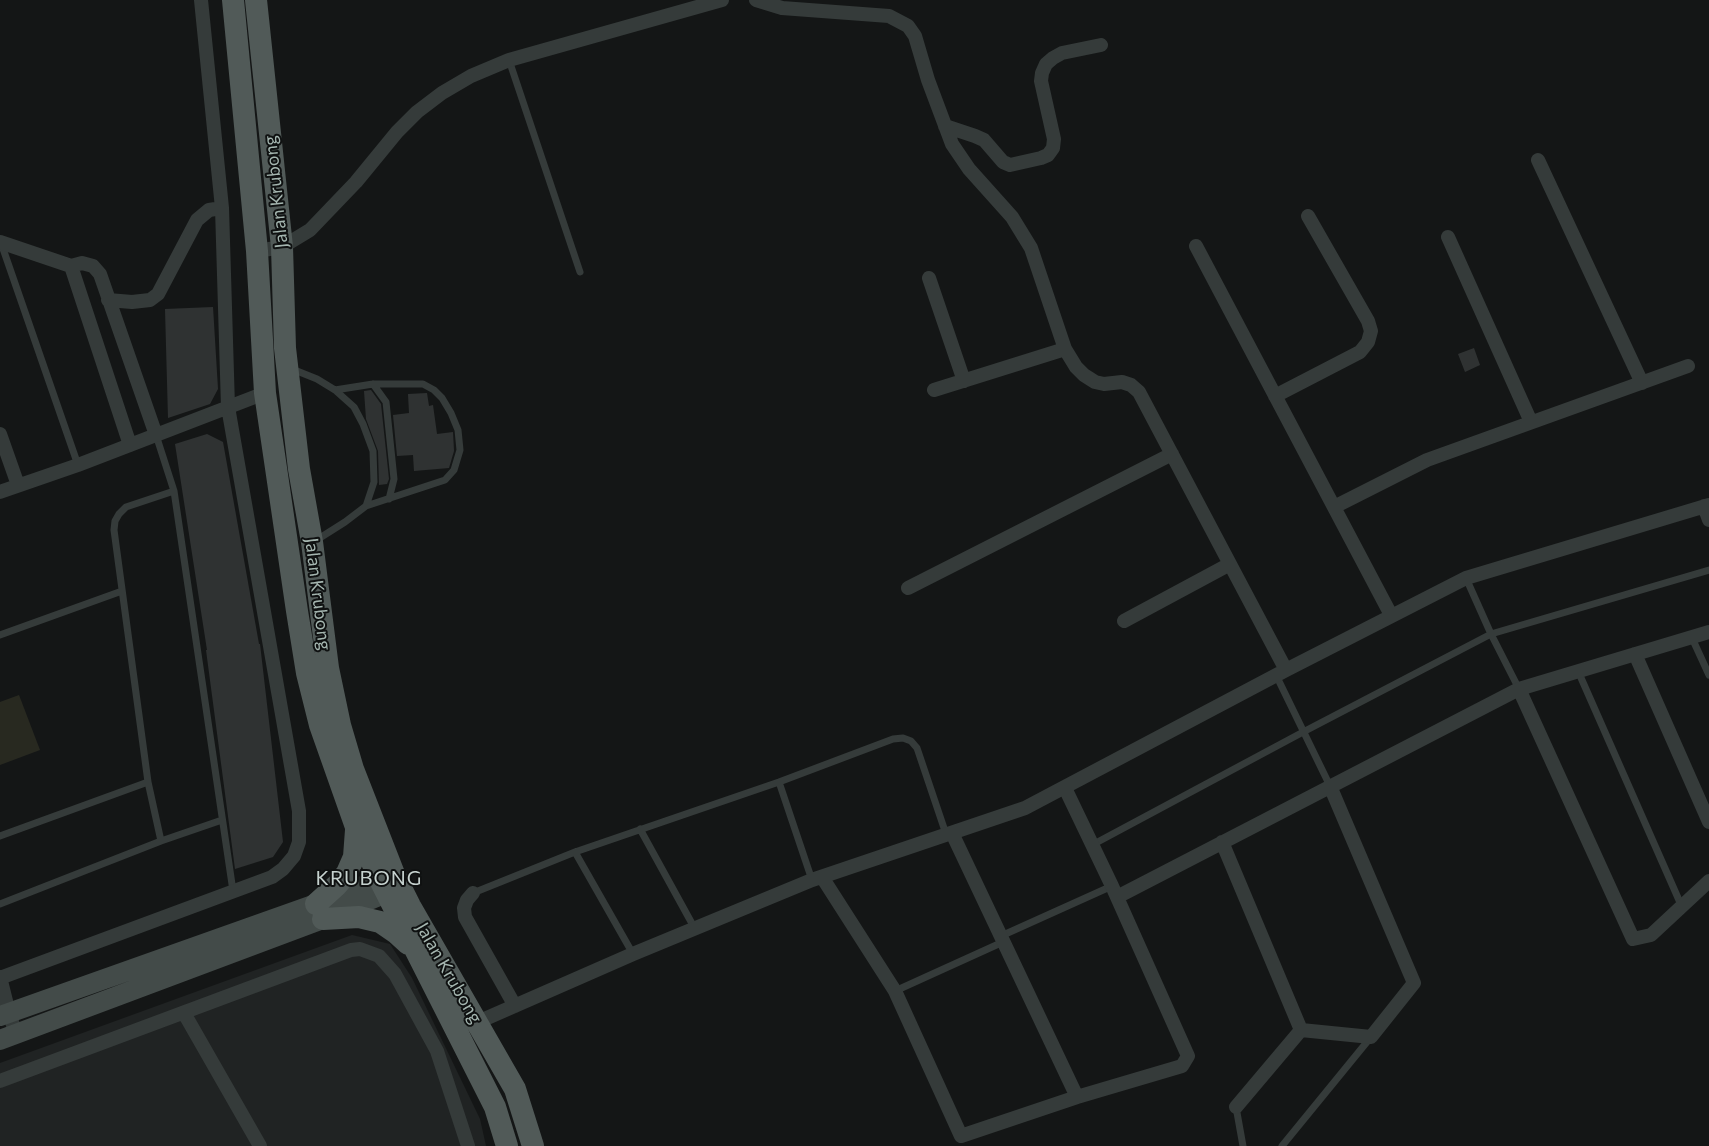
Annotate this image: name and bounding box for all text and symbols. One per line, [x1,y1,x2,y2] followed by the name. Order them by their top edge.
[259,135,293,249] street label: Jalan Krubong
[300,537,336,651] street label: Jalan Krubong
[315,866,423,890] district label: KRUBONG
[411,919,487,1027] street label: Jalan Krubong

